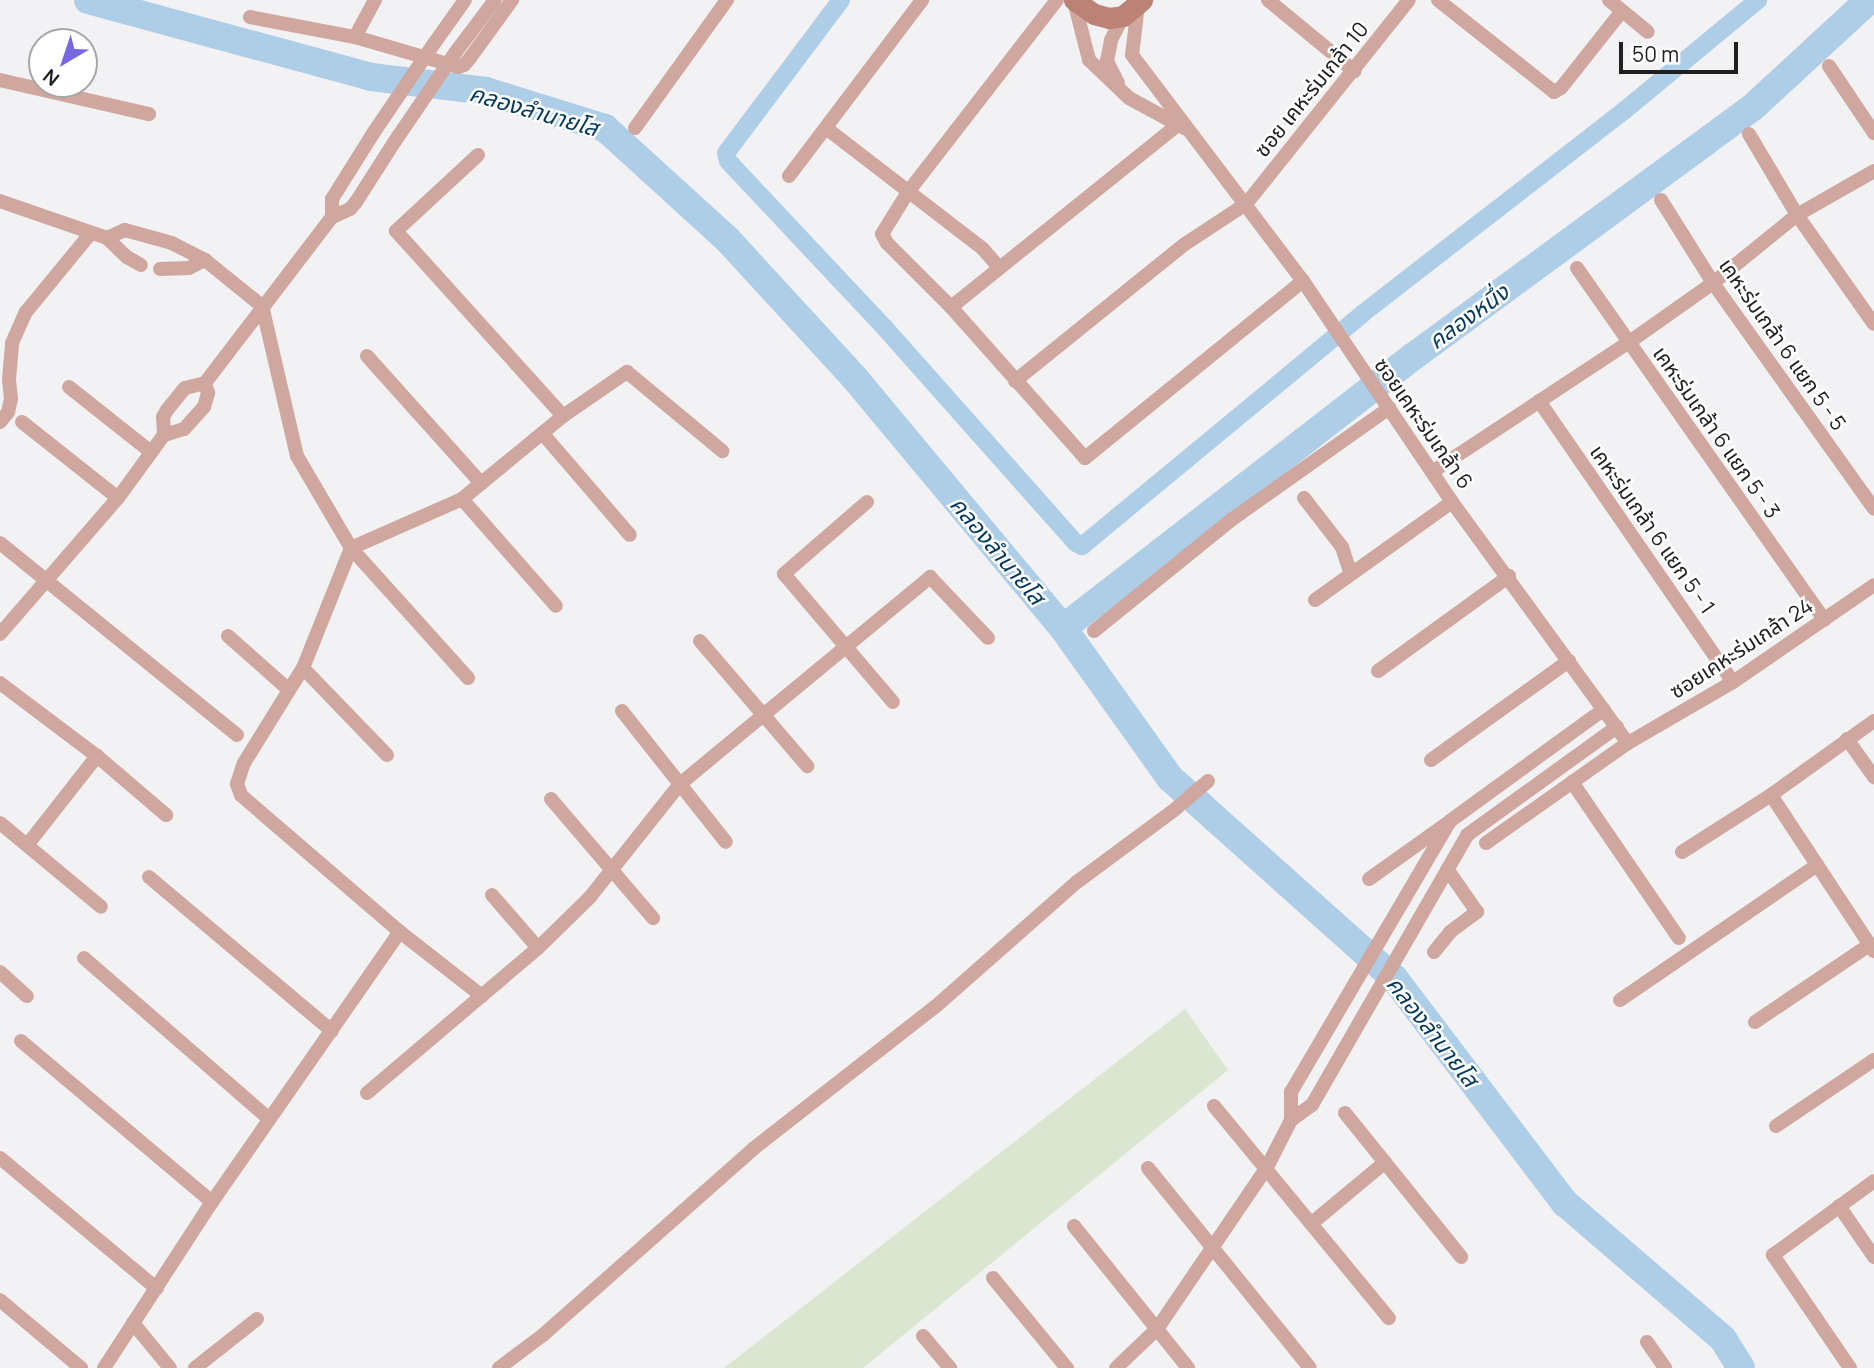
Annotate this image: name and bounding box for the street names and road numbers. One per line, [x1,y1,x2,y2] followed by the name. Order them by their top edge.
[1249,16,1373,162] street label: ซอย เคหะร่มเกล้า 10
[1714,253,1852,435] street label: เคหะร่มเกล้า 6 แยก 5 - 5
[1648,341,1786,523] street label: เคหะร่มเกล้า 6 แยก 5 - 3
[1369,353,1479,493] street label: ซอยเคหะร่มเกล้า 6
[1585,440,1721,618] street label: เคหะร่มเกล้า 6 แยก 5 - 1
[1665,592,1817,704] street label: ซอยเคหะร่มเกล้า 24

